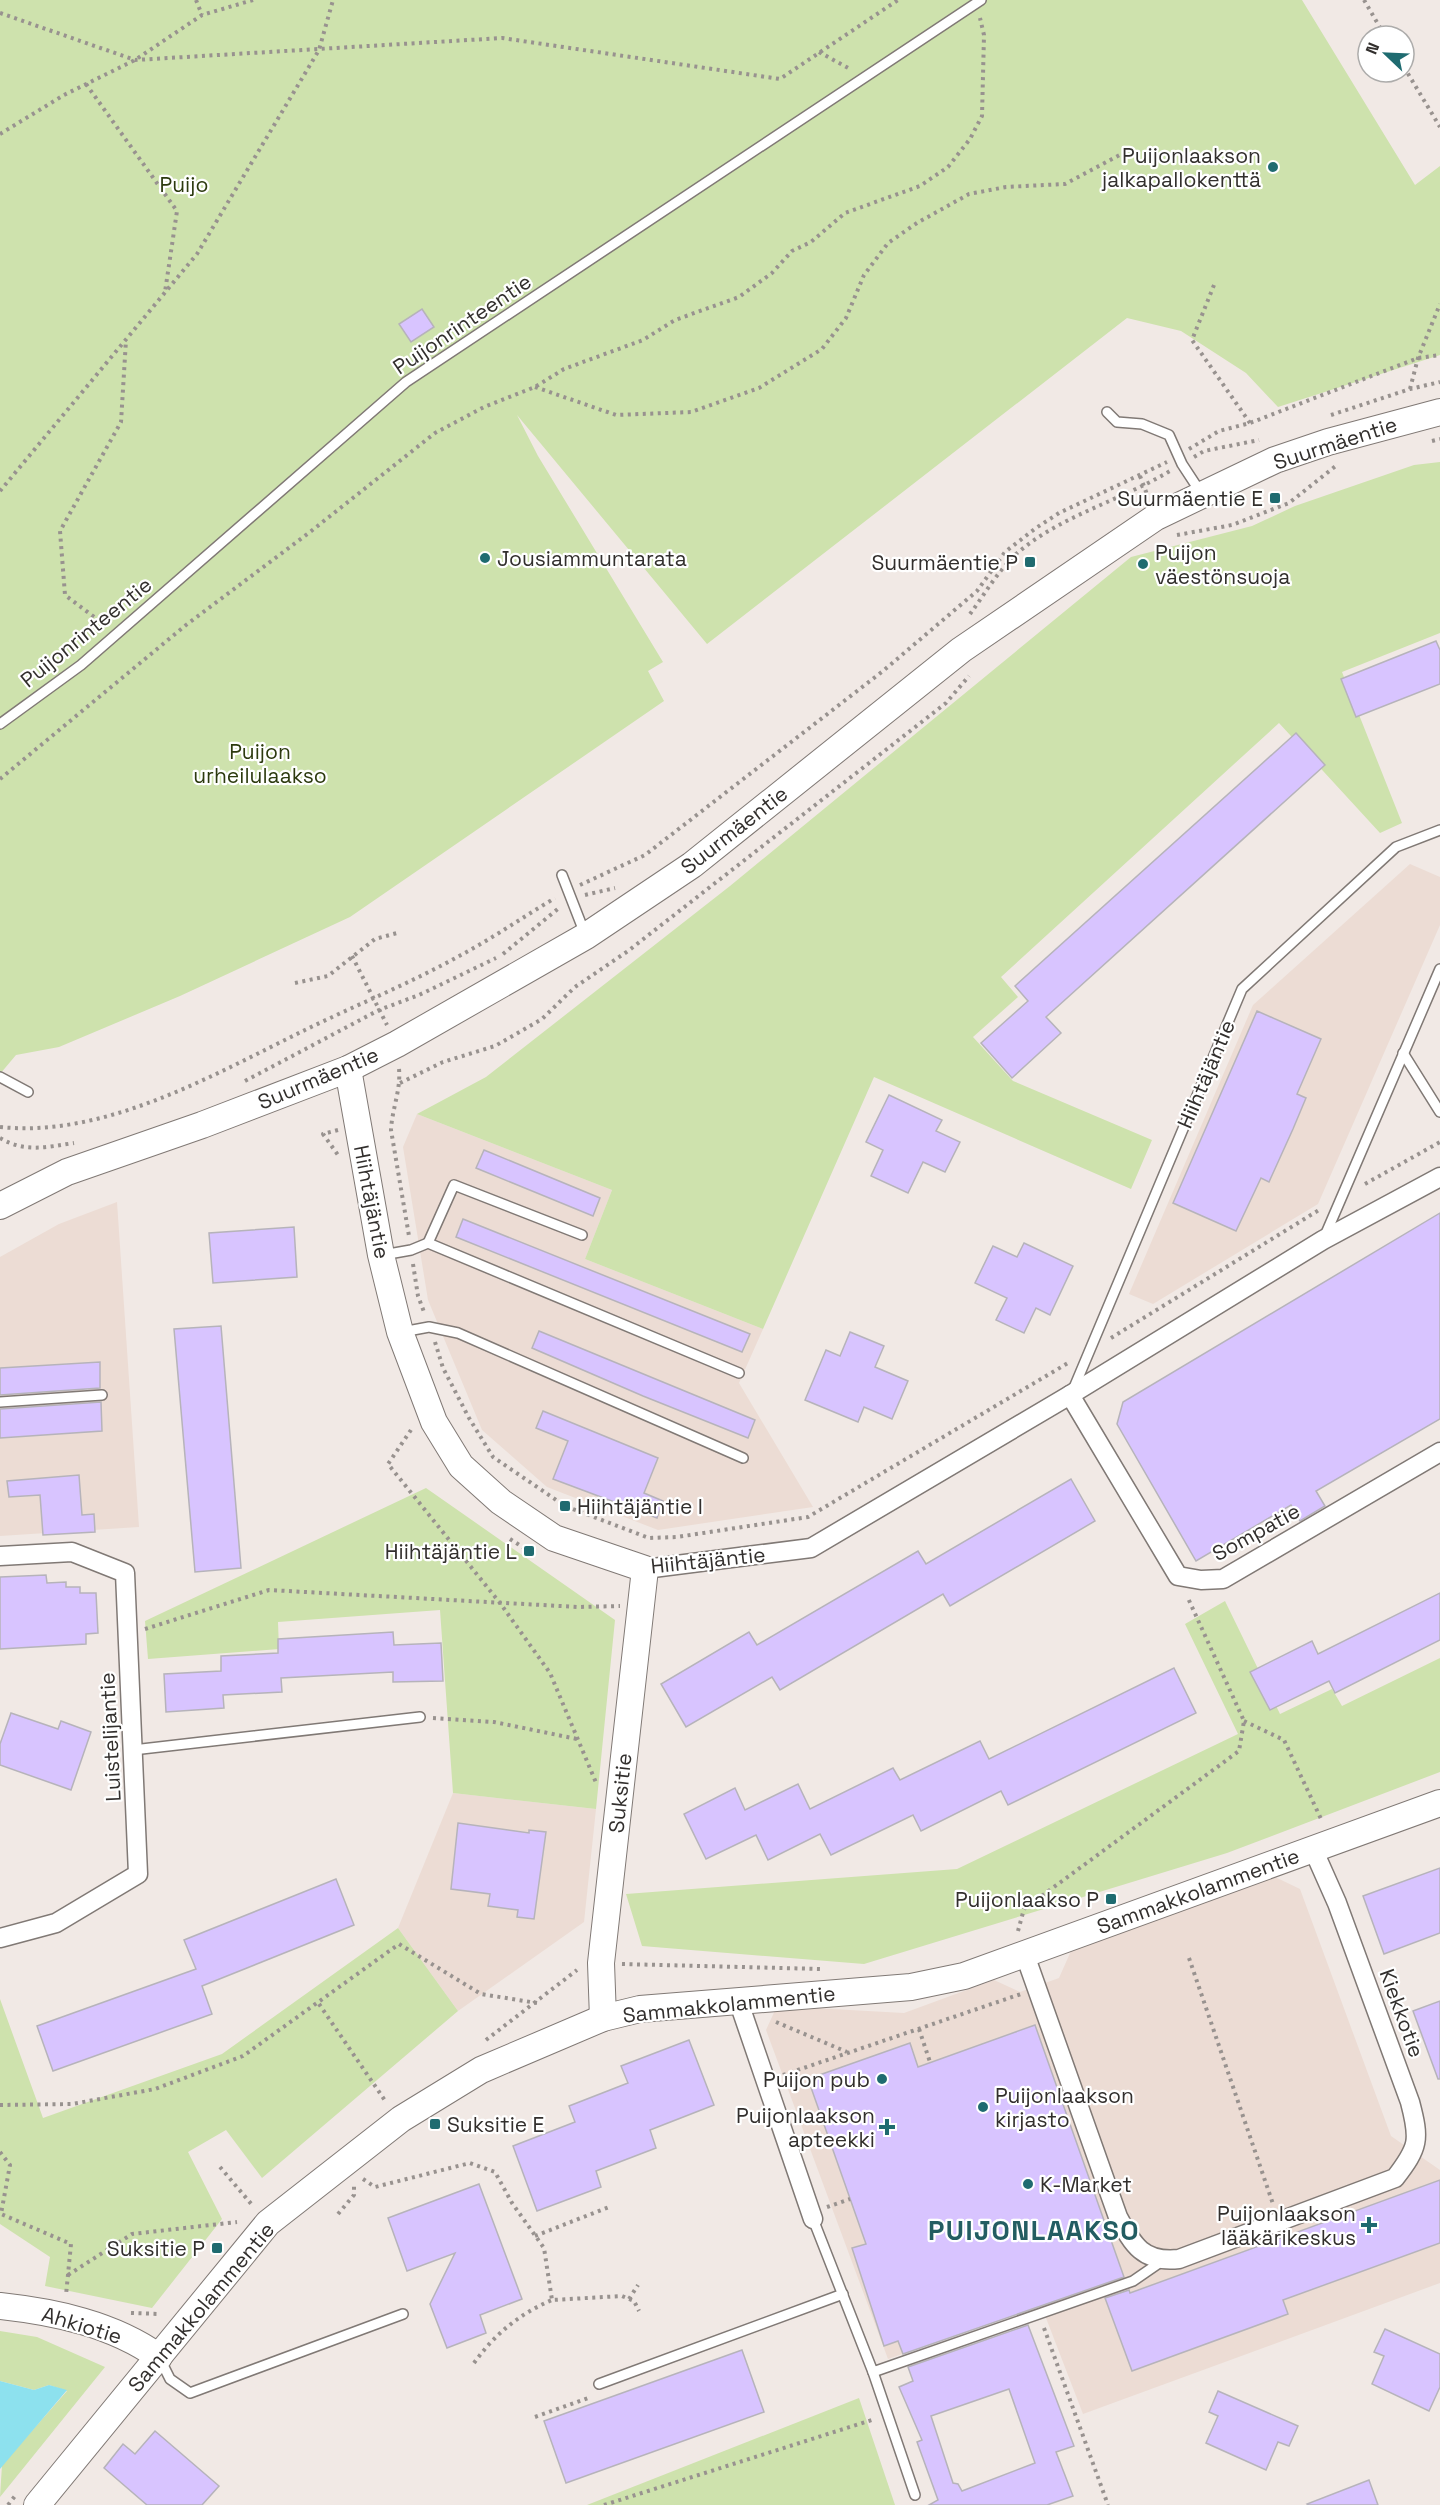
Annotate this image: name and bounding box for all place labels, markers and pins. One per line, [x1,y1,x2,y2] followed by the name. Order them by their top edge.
[1101,142,1261,193] place label: Puijonlaakson jalkapallokenttä
[1266,160,1280,174] marker: Puijonlaakson jalkapallokenttä
[1117,485,1263,512] place label: Suurmäentie E
[1268,491,1282,505] marker: Suurmäentie E
[1155,539,1290,590] place label: Puijon väestönsuoja
[497,545,687,572] place label: Jousiammuntarata
[871,549,1018,576] place label: Suurmäentie P
[478,551,492,565] marker: Jousiammuntarata
[1023,555,1037,569] marker: Suurmäentie P
[1136,557,1150,571] marker: Puijon väestönsuoja
[577,1493,703,1520] place label: Hiihtäjäntie I
[558,1499,572,1513] marker: Hiihtäjäntie I
[385,1538,517,1565] place label: Hiihtäjäntie L
[522,1544,536,1558] marker: Hiihtäjäntie L
[955,1886,1099,1913] place label: Puijonlaakso P
[1104,1892,1118,1906] marker: Puijonlaakso P
[763,2066,870,2093] place label: Puijon pub
[875,2072,889,2086] marker: Puijon pub
[995,2082,1134,2133] place label: Puijonlaakson kirjasto
[976,2100,990,2114] marker: Puijonlaakson kirjasto
[736,2102,875,2153] place label: Puijonlaakson apteekki
[447,2111,544,2138] place label: Suksitie E
[428,2117,442,2131] marker: Suksitie E
[880,2120,894,2134] marker: Puijonlaakson apteekki
[1040,2171,1132,2198] place label: K-Market
[1021,2177,1035,2191] marker: K-Market
[1217,2200,1356,2251] place label: Puijonlaakson lääkärikeskus
[1360,2216,1378,2234] marker: Puijonlaakson lääkärikeskus
[107,2235,205,2262] place label: Suksitie P
[210,2241,224,2255] marker: Suksitie P

